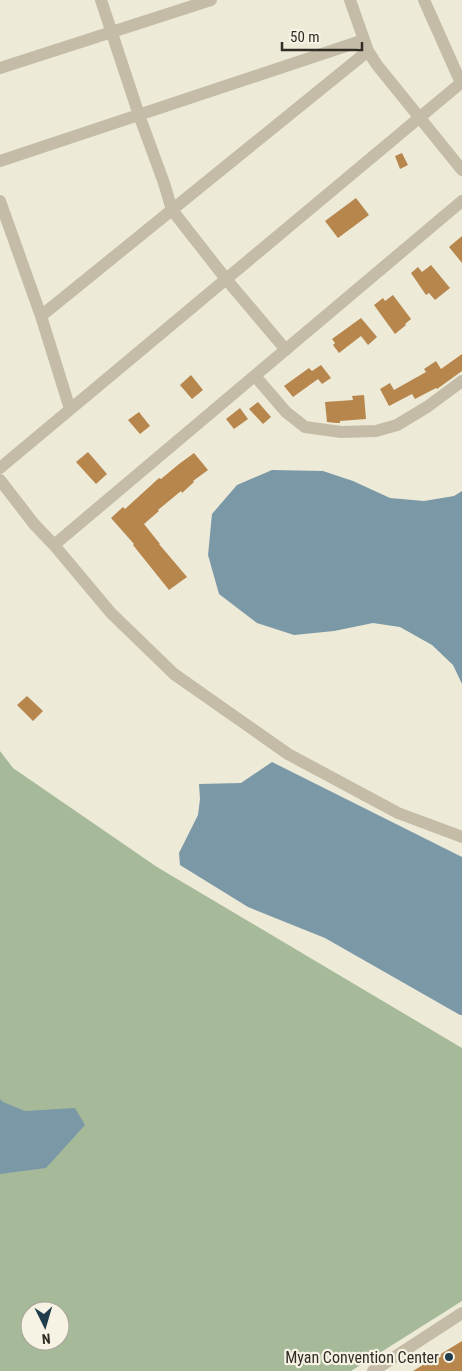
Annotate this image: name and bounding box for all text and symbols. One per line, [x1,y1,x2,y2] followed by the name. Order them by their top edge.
[282,20,362,52] scale bar
[290,28,320,46] text: 50 m
[20,1301,70,1351] north arrow
[41,1331,51,1347] text: N
[285,1348,439,1367] place label: Myan Convention Center
[443,1351,455,1363] marker: Myan Convention Center

